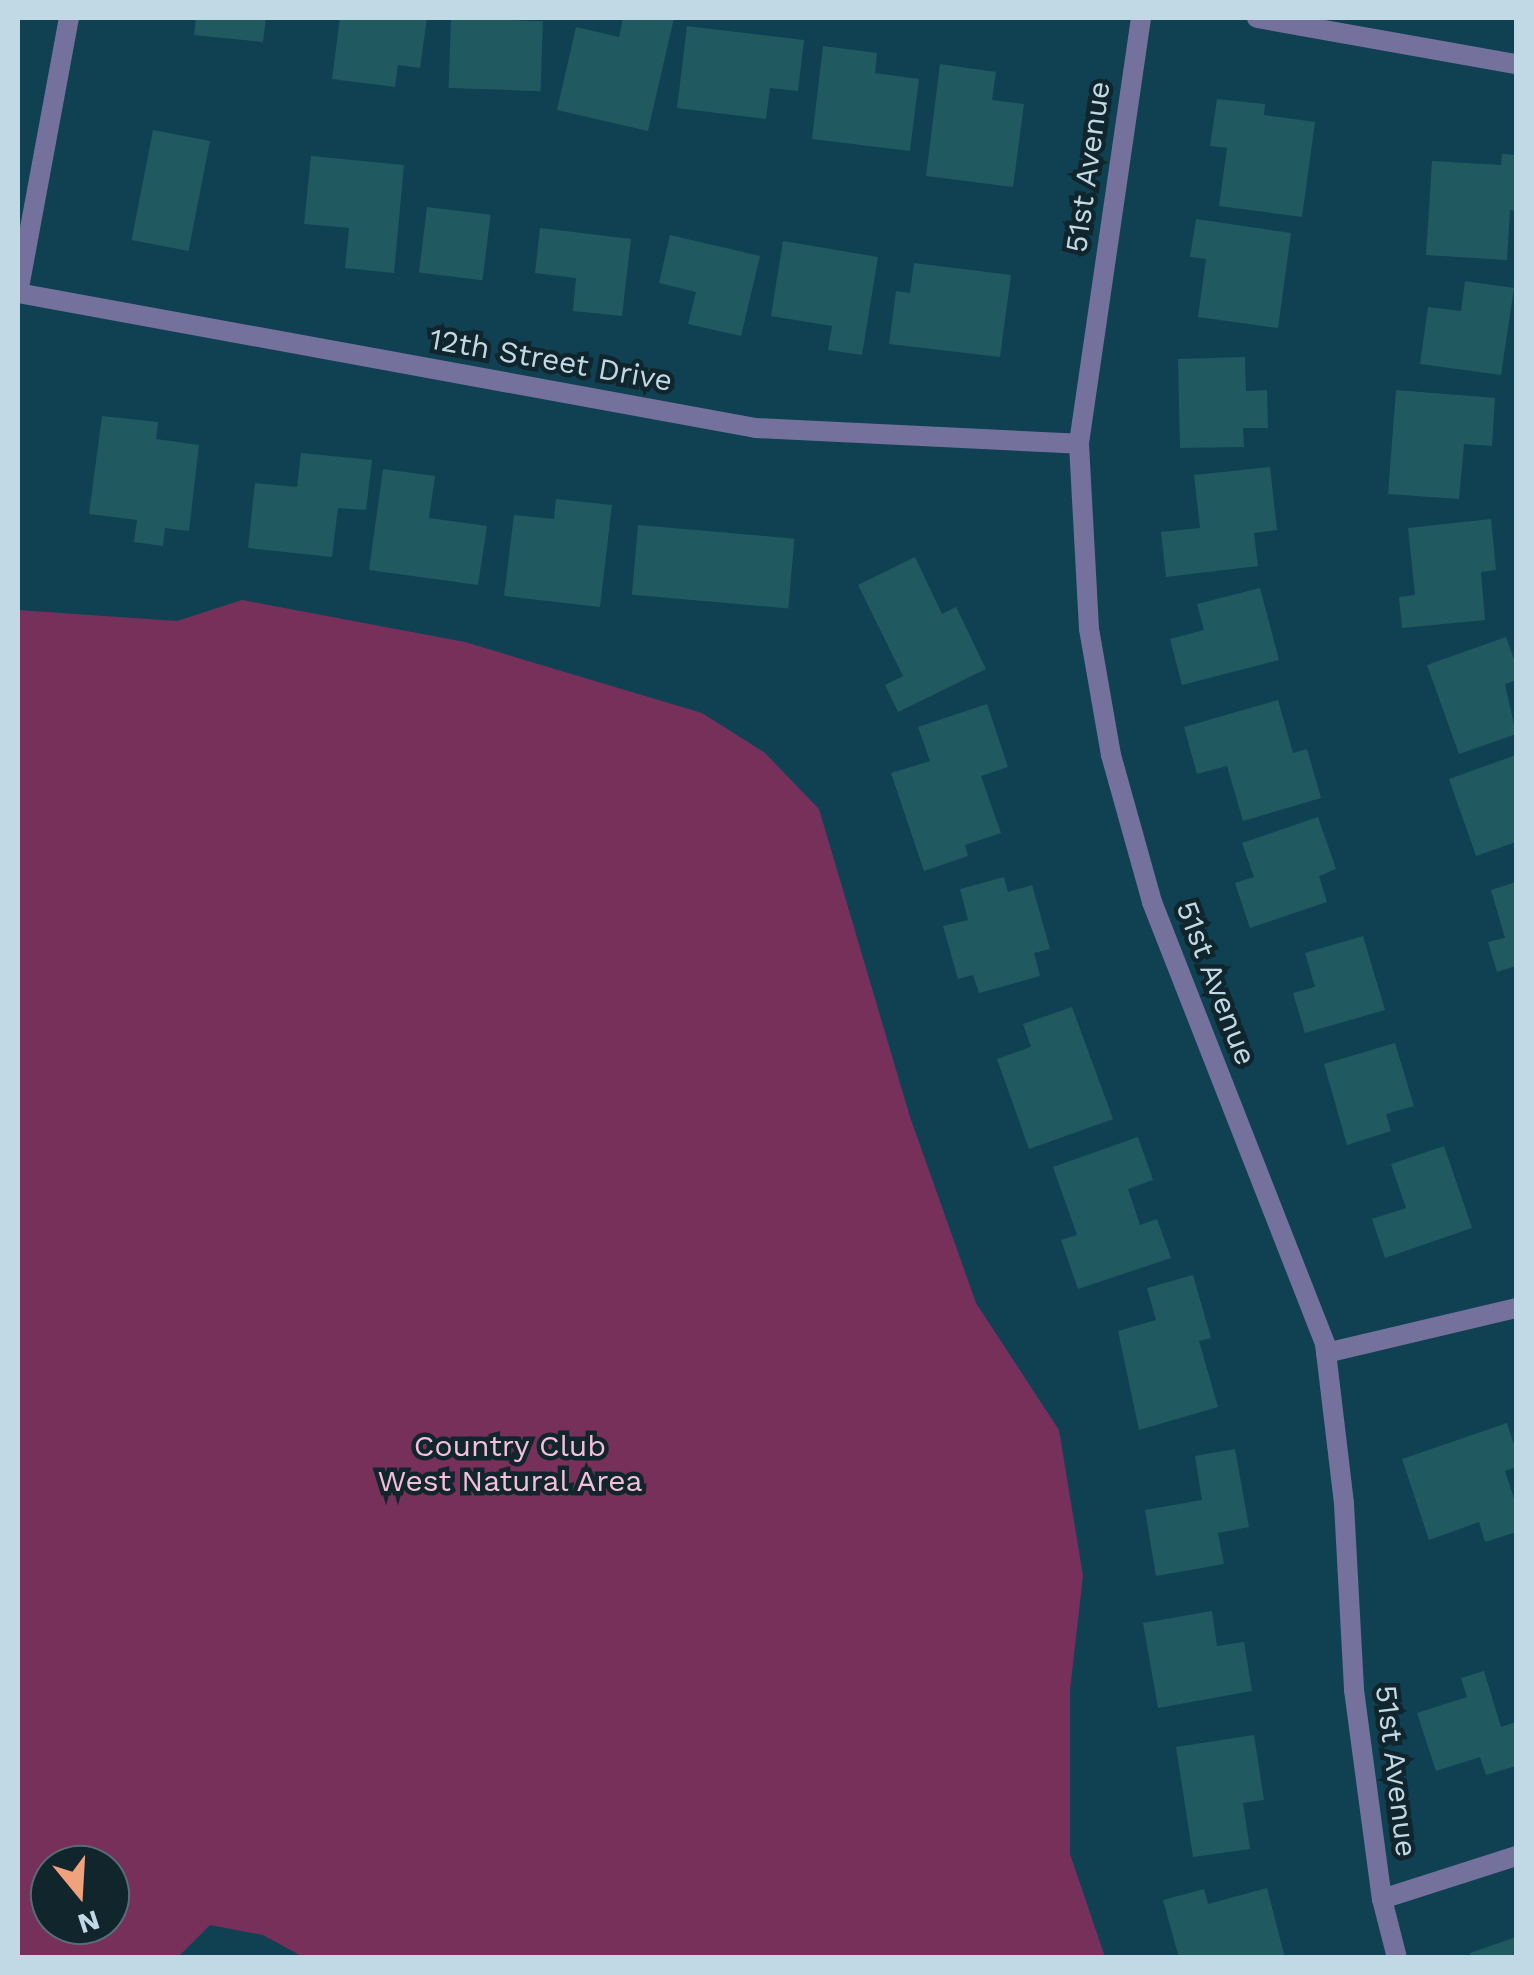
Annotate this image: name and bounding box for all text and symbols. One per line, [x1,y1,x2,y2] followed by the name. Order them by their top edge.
[1058,78,1118,256] street label: 51st Avenue
[427,321,675,399] street label: 12th Street Drive
[1168,895,1264,1071] street label: 51st Avenue
[376,1428,644,1498] park label: Country Club West Natural Area
[1368,1683,1424,1859] street label: 51st Avenue
[30,1845,130,1945] north arrow
[74,1903,104,1941] text: N

